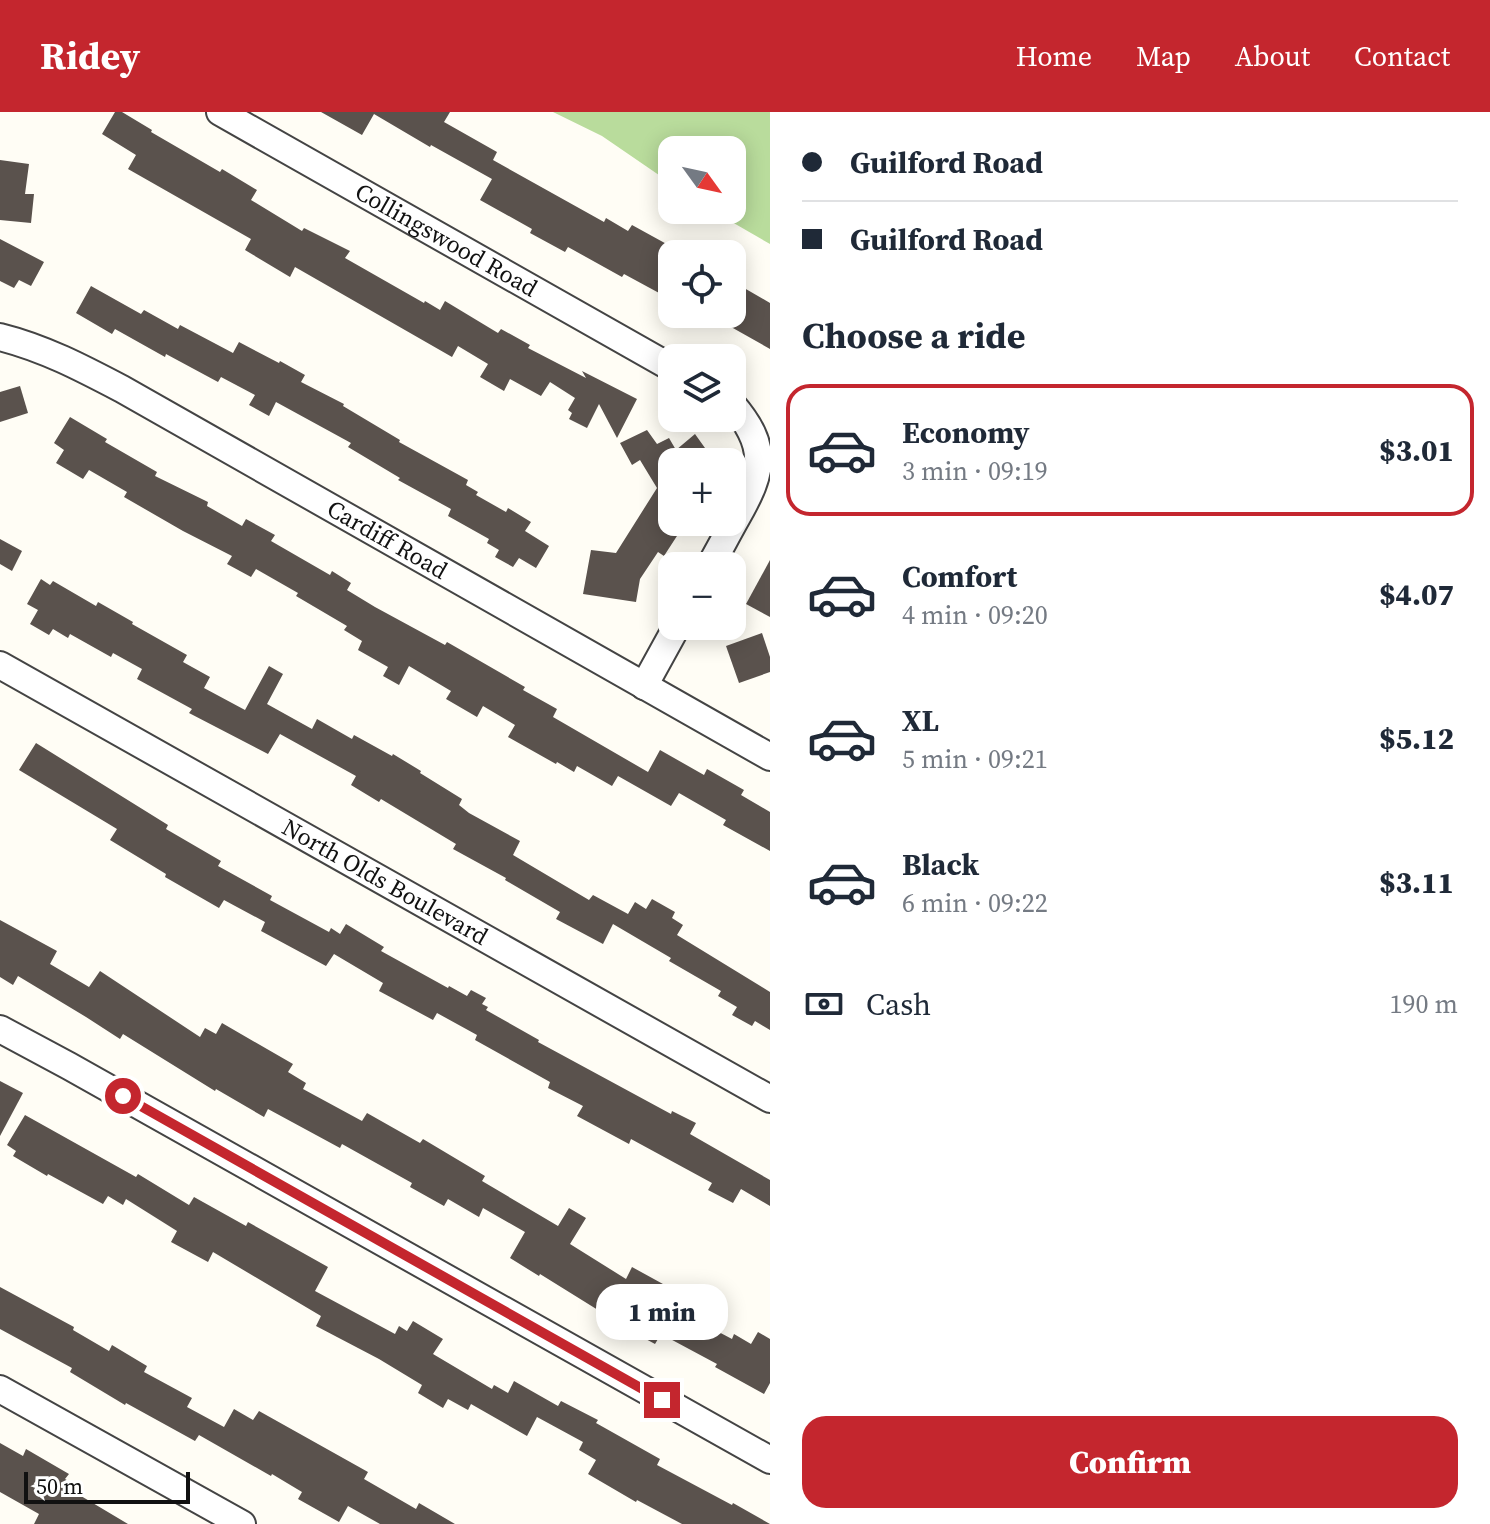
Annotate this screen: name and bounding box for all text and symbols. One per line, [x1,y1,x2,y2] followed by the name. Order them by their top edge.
[40,30,140,82] text: Ridey
[1016,37,1092,75] text: Home
[1136,37,1191,75] text: Map
[1235,37,1310,75] text: About
[1354,37,1450,75] text: Contact
[658,136,746,224] north arrow
[658,136,746,640] map controls
[850,142,1043,183] text: Guilford Road
[349,175,544,305] street label: Collingswood Road
[850,219,1043,260] text: Guilford Road
[658,240,746,328] button: locate
[802,311,1025,360] text: Choose a ride
[658,344,746,432] button: layers
[902,412,1030,453] text: Economy
[806,414,878,486] icon: car
[1379,430,1454,471] text: $3.01
[658,448,746,536] button: +
[902,453,1048,489] text: 3 min · 09:19
[321,492,454,587] street label: Cardiff Road
[658,552,746,640] button: −
[902,556,1017,597] text: Comfort
[806,558,878,630] icon: car
[1379,574,1454,615] text: $4.07
[902,597,1048,633] text: 4 min · 09:20
[902,700,939,741] text: XL
[806,702,878,774] icon: car
[1379,718,1454,759] text: $5.12
[902,741,1048,777] text: 5 min · 09:21
[276,810,495,953] street label: North Olds Boulevard
[902,844,979,885] text: Black
[806,846,878,918] icon: car
[1379,862,1454,903] text: $3.11
[902,885,1048,921] text: 6 min · 09:22
[802,982,846,1026] icon: cash
[866,984,931,1025] text: Cash
[1390,986,1458,1022] text: 190 m
[105,1078,141,1114] route start
[596,1284,728,1340] callout: 1 min
[628,1294,696,1330] text: 1 min
[644,1382,680,1418] route end
[802,1416,1458,1508] button: Confirm
[24,1468,190,1504] scale bar
[36,1471,83,1501] text: 50 m

